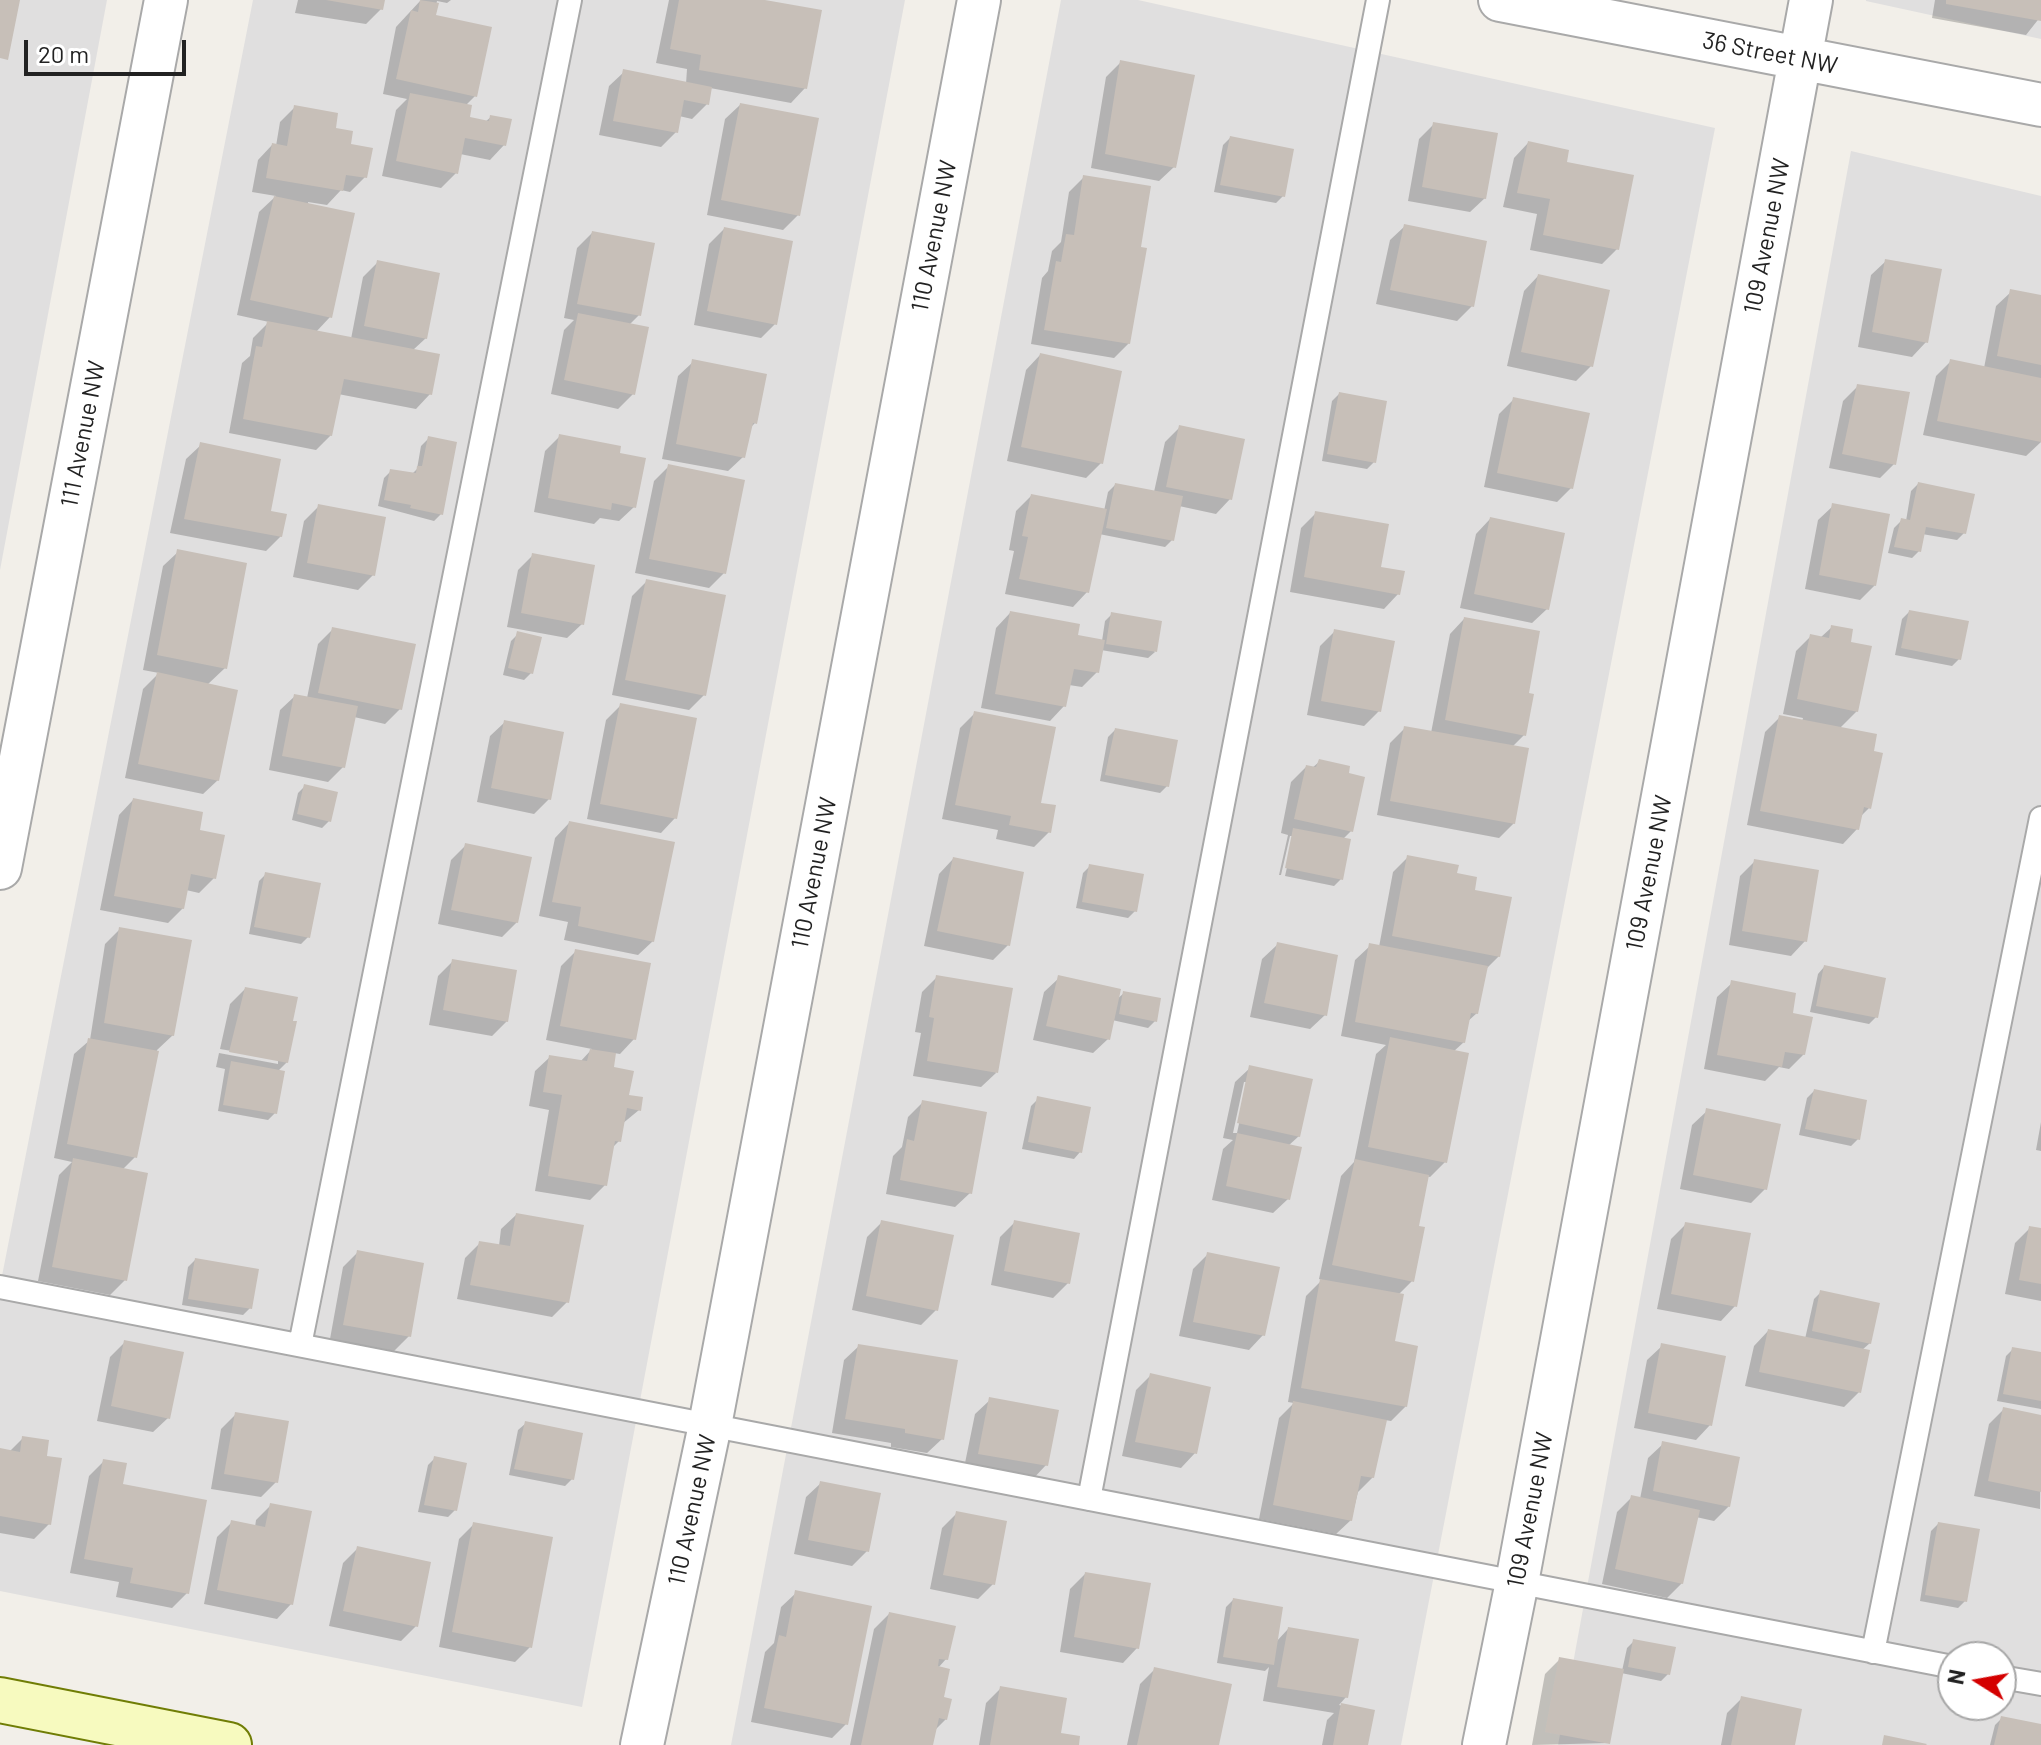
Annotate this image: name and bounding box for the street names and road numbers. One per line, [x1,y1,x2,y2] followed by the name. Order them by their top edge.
[1700,26,1840,80] street label: 36 Street NW
[1738,156,1796,316] street label: 109 Avenue NW
[905,158,963,314] street label: 110 Avenue NW
[55,358,111,510] street label: 111 Avenue NW
[1620,793,1678,953] street label: 109 Avenue NW
[785,795,843,951] street label: 110 Avenue NW
[1501,1430,1559,1590] street label: 109 Avenue NW
[662,1432,722,1588] street label: 110 Avenue NW

